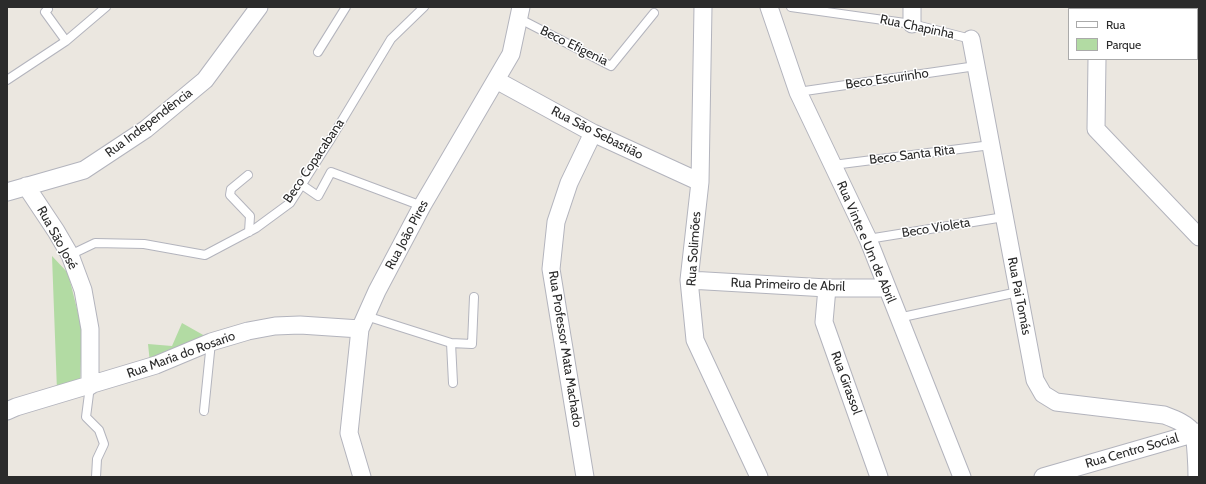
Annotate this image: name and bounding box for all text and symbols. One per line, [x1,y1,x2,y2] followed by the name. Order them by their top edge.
[1068,8,1198,60] legend
[878,12,956,42] street label: Rua Chapinha
[1106,17,1125,32] text: Rua
[537,23,611,69] street label: Beco Efigenia
[1106,37,1141,52] text: Parque
[844,65,930,93] street label: Beco Escurinho
[102,85,196,161] street label: Rua Independência
[548,103,646,163] street label: Rua São Sebastião
[280,116,348,206] street label: Beco Copacabana
[868,142,956,168] street label: Beco Santa Rita
[833,179,899,305] street label: Rua Vinte e Um de Abril
[382,198,432,272] street label: Rua João Pires
[33,204,81,272] street label: Rua São José
[684,211,704,287] street label: Rua Solimões
[901,215,971,241] street label: Beco Violeta
[1004,256,1034,336] street label: Rua Pai Tomás
[545,270,585,428] street label: Rua Professor Mata Machado
[730,275,846,295] street label: Rua Primeiro de Abril
[125,328,237,382] street label: Rua Maria do Rosario
[827,349,865,417] street label: Rua Girassol
[1084,430,1180,472] street label: Rua Centro Social

